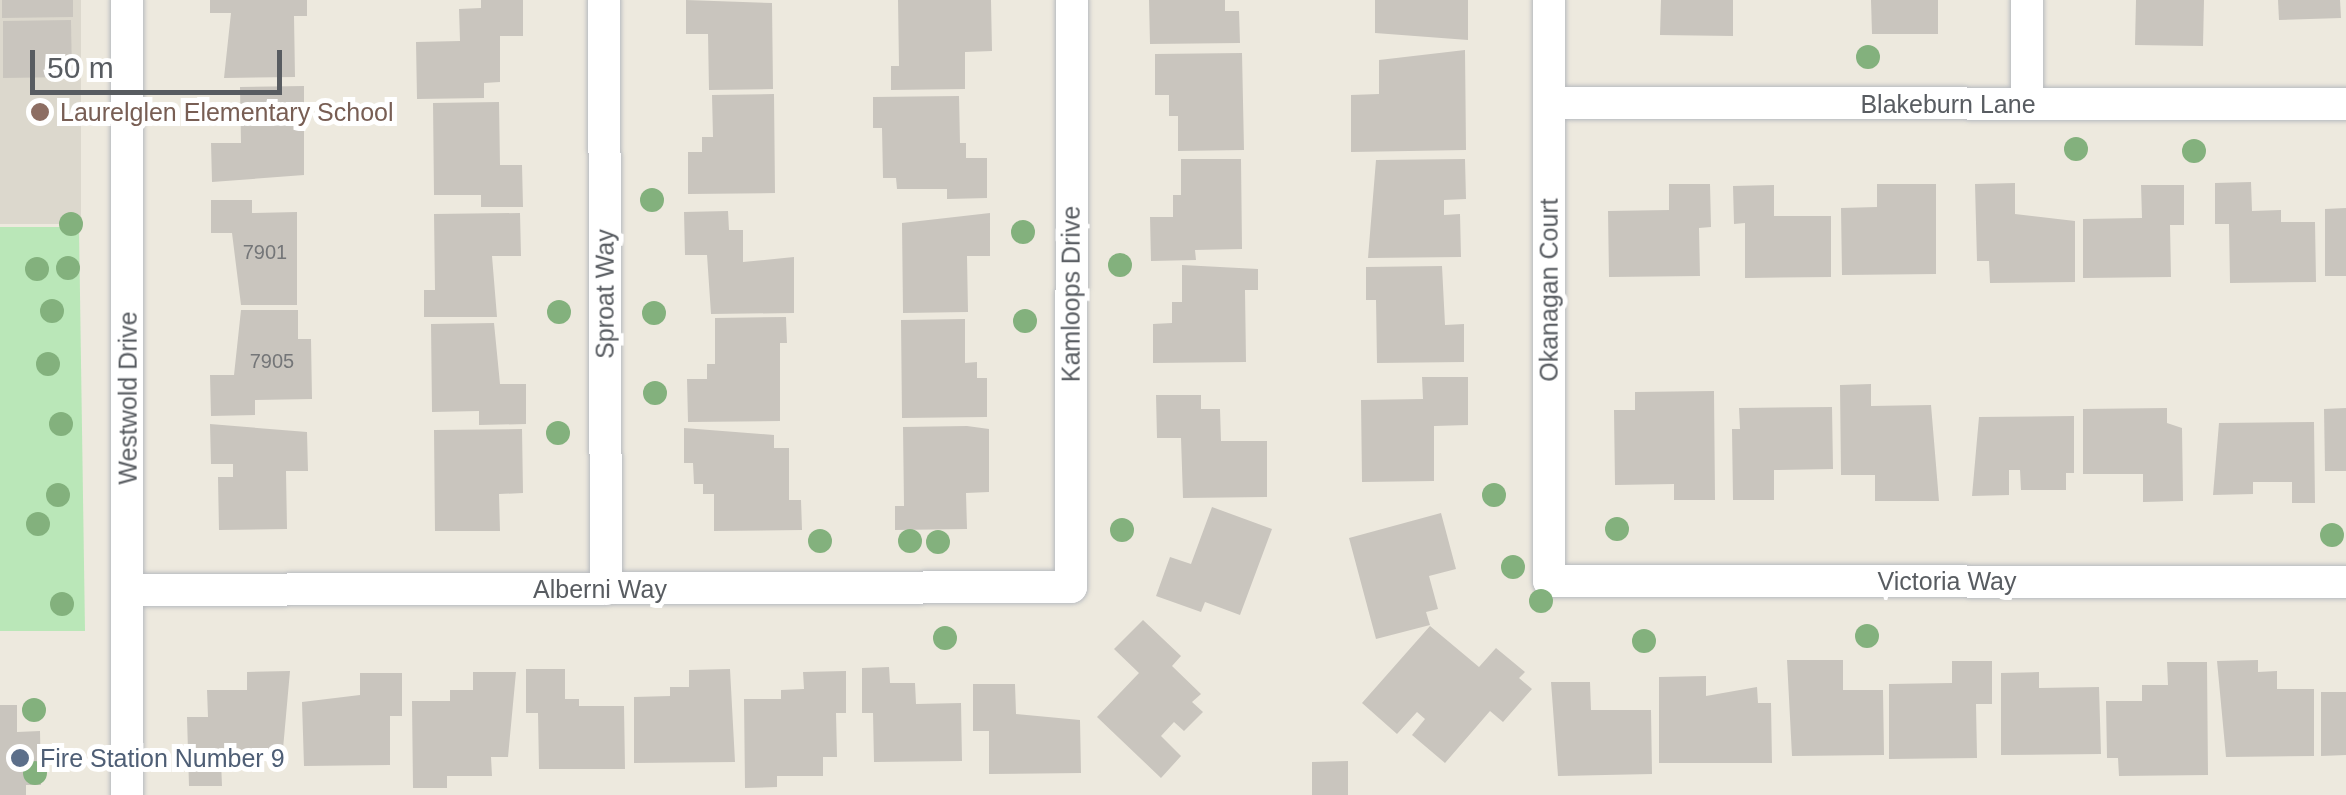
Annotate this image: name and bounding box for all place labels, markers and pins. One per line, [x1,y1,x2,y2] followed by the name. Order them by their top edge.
[60,97,394,127] place label: Laurelglen Elementary School
[29,101,51,123] marker: Laurelglen Elementary School
[40,743,285,773] place label: Fire Station Number 9
[9,747,31,769] marker: Fire Station Number 9

